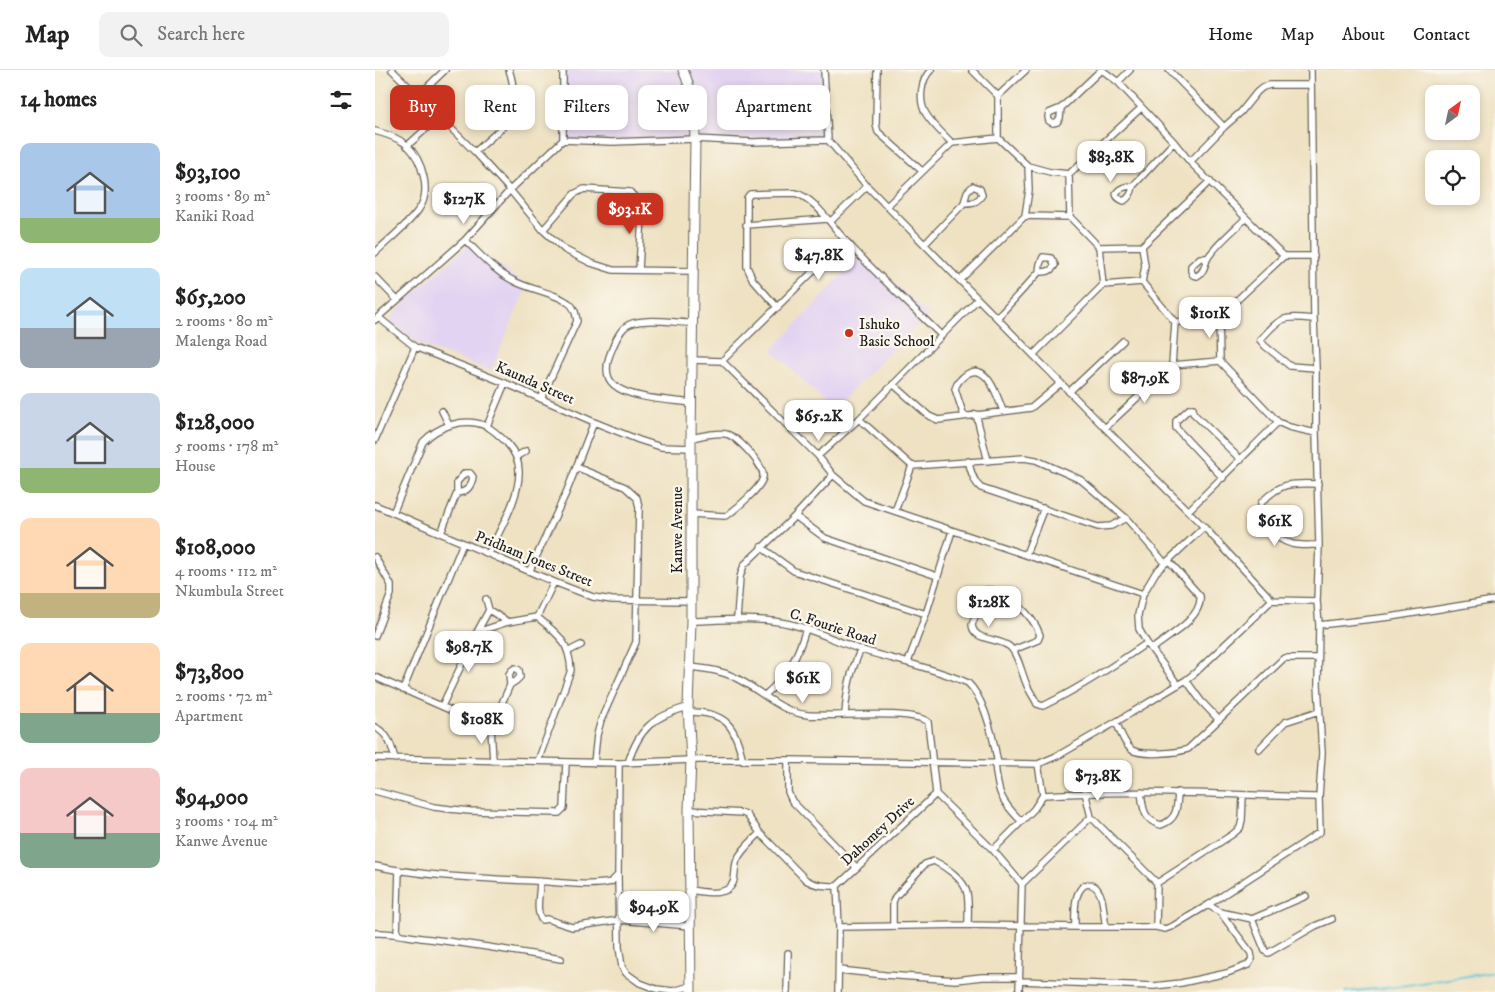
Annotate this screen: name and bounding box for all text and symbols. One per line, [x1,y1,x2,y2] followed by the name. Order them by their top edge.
[99,12,449,57] search box
[25,20,69,50] text: Map
[117,21,145,49] icon: search
[157,23,245,46] text: Search here
[1208,24,1253,46] text: Home
[1281,24,1314,46] text: Map
[1342,24,1385,46] text: About
[1413,24,1470,46] text: Contact
[390,85,455,130] chip: Buy
[465,85,535,130] chip: Rent
[545,85,628,130] chip: Filters
[638,85,707,130] chip: New
[717,85,830,130] chip: Apartment
[1425,85,1480,140] north arrow
[1425,85,1480,205] map controls
[327,86,355,114] icon: filters
[20,87,97,113] text: 14 homes
[1070,140,1152,183] pin: $83.8K
[1088,147,1134,167] text: $83.8K
[1425,150,1480,205] button: locate
[175,160,241,186] text: $93,100
[60,163,120,223] icon: home
[429,182,499,225] pin: $127K
[175,186,270,206] text: 3 rooms · 89 m²
[443,189,485,209] text: $127K
[589,192,671,235] pin: $93.1K
[608,199,652,219] text: $93.1K
[175,206,254,226] text: Kaniki Road
[778,238,860,281] pin: $47.8K
[795,245,843,265] text: $47.8K
[175,285,246,311] text: $65,200
[60,288,120,348] icon: home
[1175,296,1245,339] pin: $101K
[1190,303,1230,323] text: $101K
[175,311,273,331] text: 2 rooms · 80 m²
[859,315,935,351] place label: Ishuko Basic School
[843,327,855,339] marker: Ishuko Basic School
[175,331,267,351] text: Malenga Road
[493,357,578,409] street label: Kaunda Street
[1104,362,1186,404] pin: $87.9K
[1121,368,1169,388] text: $87.9K
[778,400,860,442] pin: $65.2K
[795,406,843,426] text: $65.2K
[175,410,255,436] text: $128,000
[60,413,120,473] icon: home
[175,436,278,456] text: 5 rooms · 178 m²
[175,456,216,476] text: House
[668,487,687,573] street label: Kanwe Avenue
[1245,504,1305,547] pin: $61K
[1258,511,1292,531] text: $61K
[472,527,596,591] street label: Pridham Jones Street
[175,535,255,561] text: $108,000
[60,538,120,598] icon: home
[175,561,277,581] text: 4 rooms · 112 m²
[175,581,284,601] text: Nkumbula Street
[954,586,1024,628] pin: $128K
[968,592,1010,612] text: $128K
[787,604,879,650] street label: C. Fourie Road
[428,630,510,673] pin: $98.7K
[445,637,493,657] text: $98.7K
[175,660,244,686] text: $73,800
[773,662,833,704] pin: $61K
[60,663,120,723] icon: home
[786,668,820,688] text: $61K
[175,686,272,706] text: 2 rooms · 72 m²
[447,702,517,745] pin: $108K
[175,706,243,726] text: Apartment
[461,709,503,729] text: $108K
[1057,760,1139,802] pin: $73.8K
[1075,766,1121,786] text: $73.8K
[175,785,248,811] text: $94,900
[60,788,120,848] icon: home
[837,792,919,870] street label: Dahomey Drive
[175,811,278,831] text: 3 rooms · 104 m²
[175,831,268,851] text: Kanwe Avenue
[613,890,695,933] pin: $94.9K
[629,897,679,917] text: $94.9K

